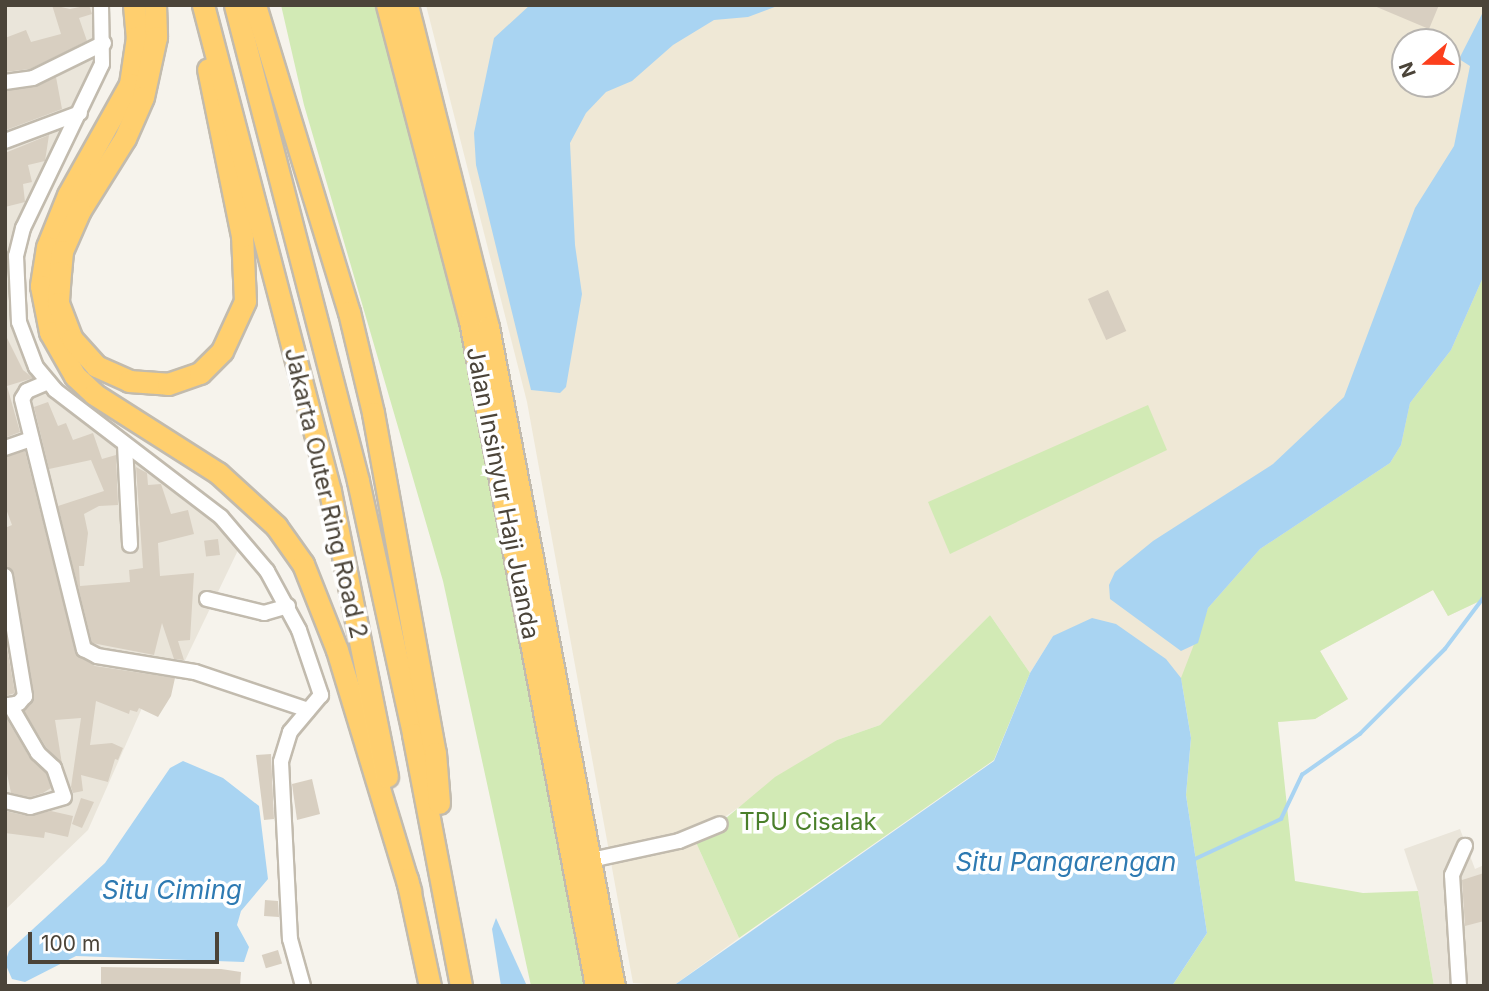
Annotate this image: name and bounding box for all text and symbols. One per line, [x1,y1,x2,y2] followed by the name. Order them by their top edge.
[1391,28,1461,98] north arrow
[1394,59,1421,80] text: N
[461,344,545,642] street label: Jalan Insinyur Haji Juanda
[279,345,373,641] street label: Jakarta Outer Ring Road 2
[739,808,877,836] park label: TPU Cisalak
[956,846,1176,878] water label: Situ Pangarengan
[102,874,242,906] water label: Situ Ciming
[32,918,222,962] scale bar
[41,931,100,956] text: 100 m

